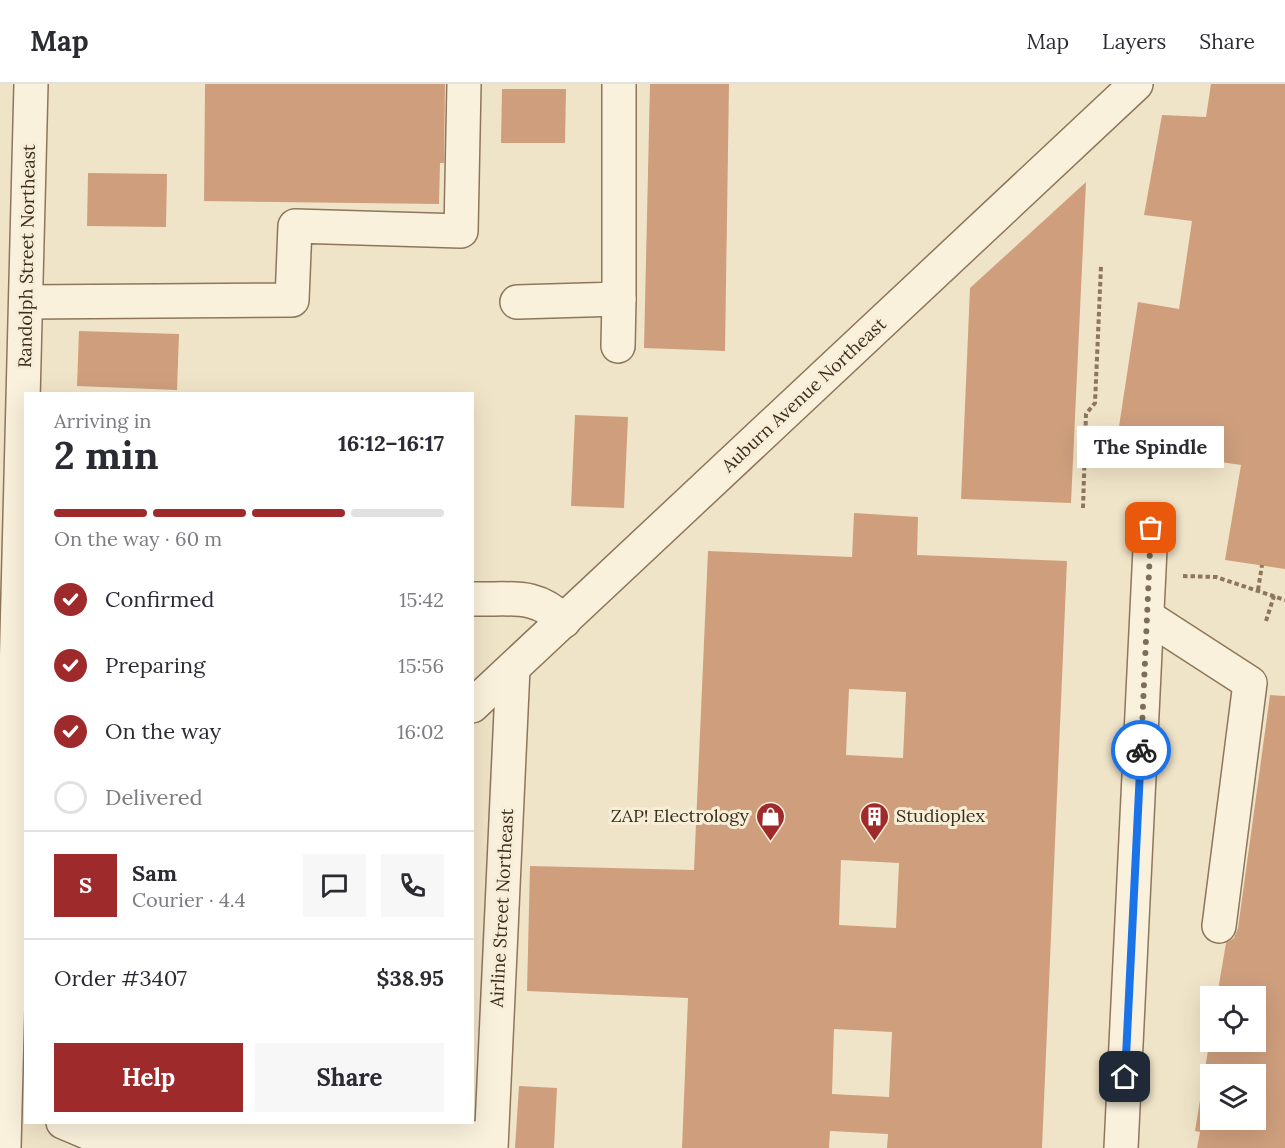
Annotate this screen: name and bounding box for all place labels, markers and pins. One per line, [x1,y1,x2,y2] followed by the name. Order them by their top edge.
[1078,426,1224,468] callout: The Spindle
[1125,502,1176,553] pin
[754,800,786,842] shop icon: ZAP! Electrology
[859,800,891,842] building icon: Studioplex
[611,804,749,827] place label: ZAP! Electrology
[896,804,986,827] place label: Studioplex
[1099,1051,1150,1102] pin

